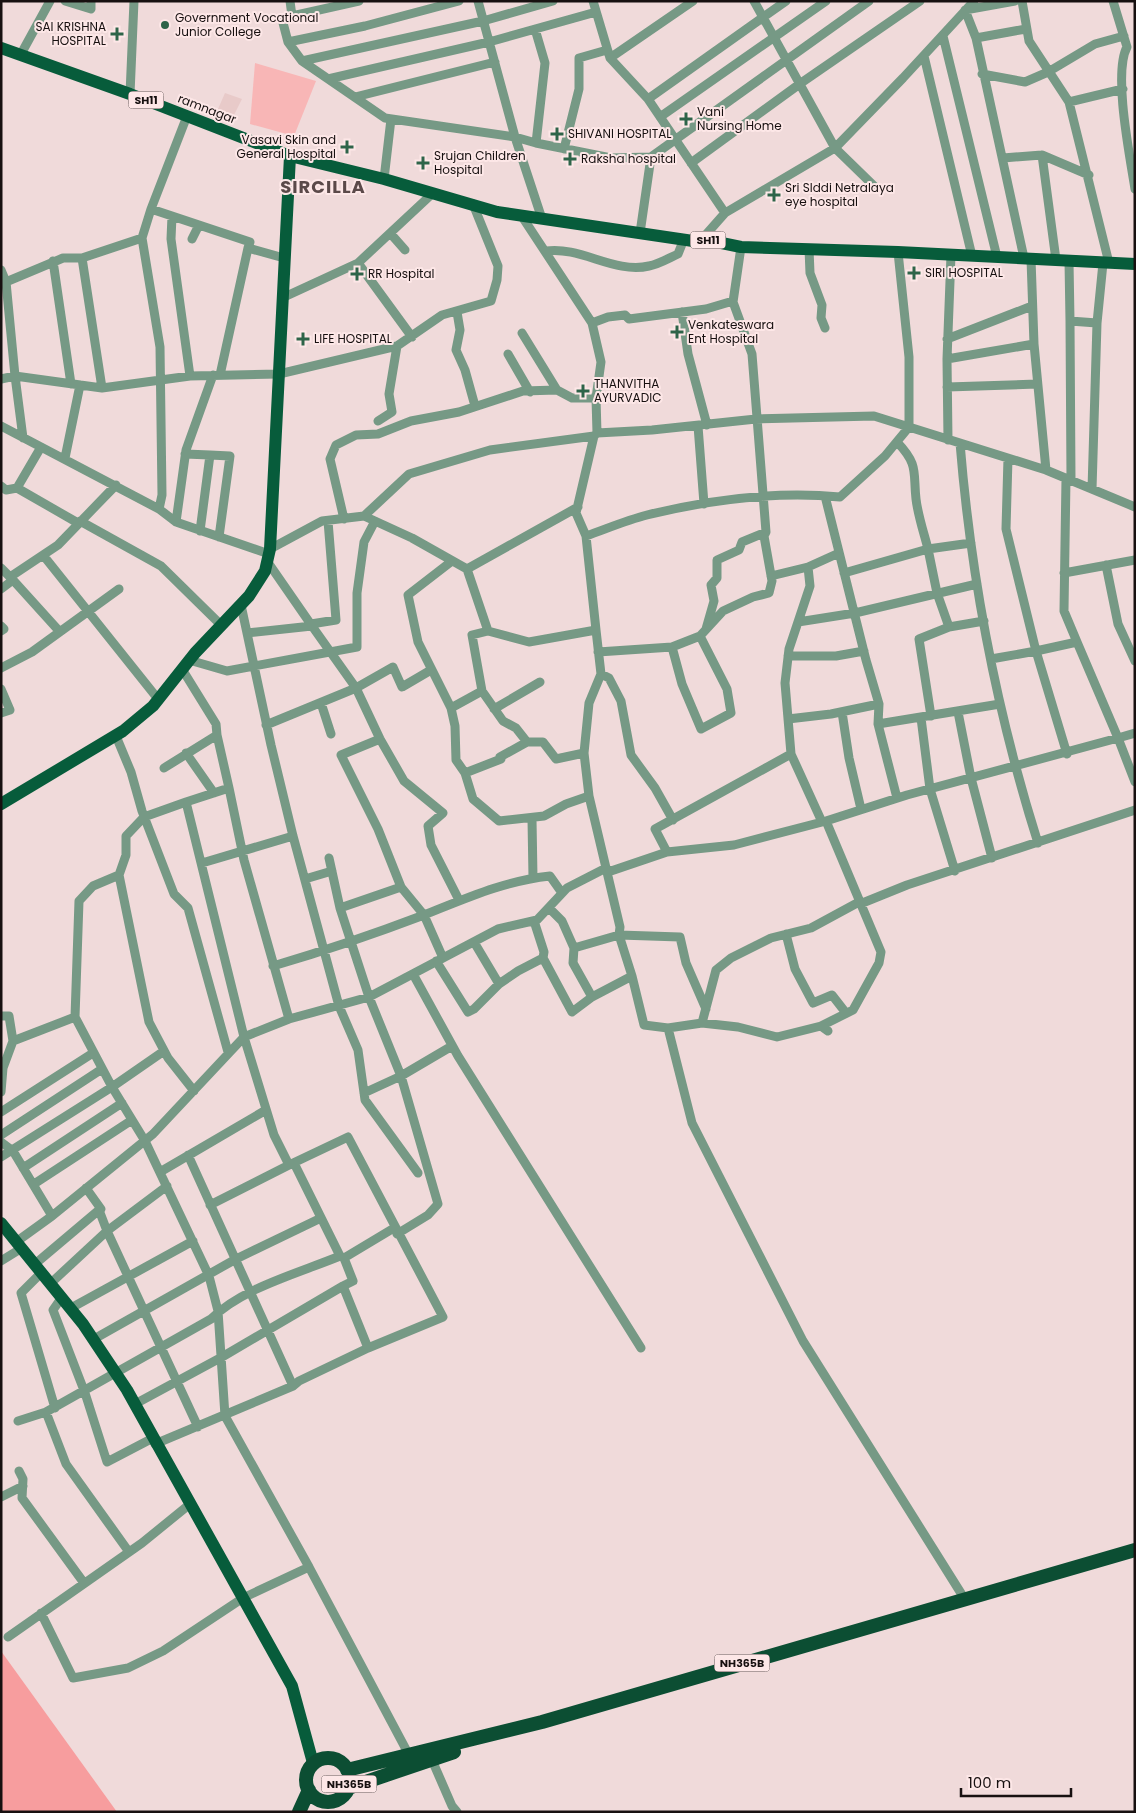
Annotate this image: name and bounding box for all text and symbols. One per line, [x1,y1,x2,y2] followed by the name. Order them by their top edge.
[175,9,318,40] place label: Government Vocational Junior College
[35,18,106,49] place label: SAI KRISHNA HOSPITAL
[159,19,171,31] marker: Government Vocational Junior College
[110,27,124,41] marker: SAI KRISHNA HOSPITAL
[175,90,239,128] street label: ramnagar
[128,92,164,108] road number: SH11
[697,103,782,134] place label: Vani Nursing Home
[679,112,693,126] marker: Vani Nursing Home
[568,125,672,142] place label: SHIVANI HOSPITAL
[550,127,564,141] marker: SHIVANI HOSPITAL
[237,131,336,162] place label: Vasavi Skin and General Hospital
[340,140,354,154] marker: Vasavi Skin and General Hospital
[434,147,526,178] place label: Srujan Children Hospital
[581,150,676,167] place label: Raksha hospital
[563,152,577,166] marker: Raksha hospital
[416,156,430,170] marker: Srujan Children Hospital
[280,174,366,199] district label: SIRCILLA
[785,179,894,210] place label: Sri SIddi Netralaya eye hospital
[767,188,781,202] marker: Sri SIddi Netralaya eye hospital
[690,232,726,248] road number: SH11
[925,264,1003,281] place label: SIRI HOSPITAL
[368,265,435,282] place label: RR Hospital
[907,266,921,280] marker: SIRI HOSPITAL
[350,267,364,281] marker: RR Hospital
[688,316,774,347] place label: Venkateswara Ent Hospital
[670,325,684,339] marker: Venkateswara Ent Hospital
[314,330,392,347] place label: LIFE HOSPITAL
[296,332,310,346] marker: LIFE HOSPITAL
[594,375,661,406] place label: THANVITHA AYURVADIC
[576,384,590,398] marker: THANVITHA AYURVADIC
[714,1655,770,1672] road number: NH365B
[961,1766,1071,1798] scale bar
[968,1772,1011,1793] text: 100 m
[322,1776,376,1792] road number: NH365B

